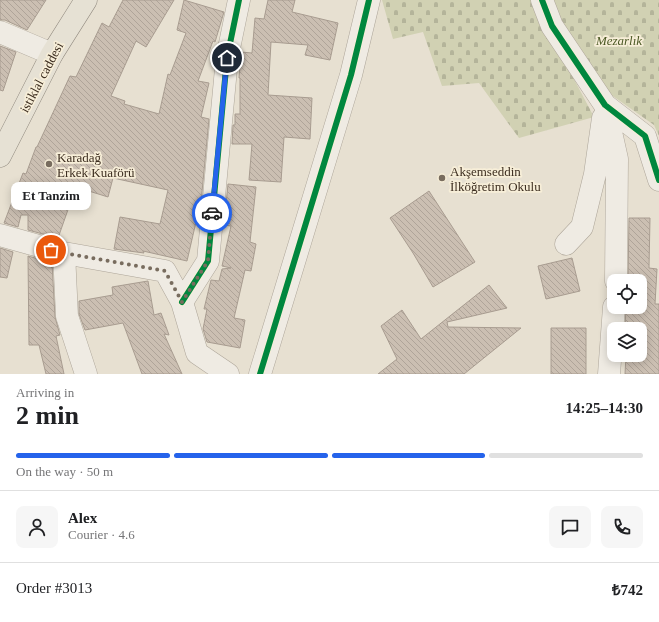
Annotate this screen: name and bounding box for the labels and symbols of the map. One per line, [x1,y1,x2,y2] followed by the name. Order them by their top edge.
[595,33,642,48] park label: Mezarlık
[17,39,66,115] street label: istiklal caddesi
[210,41,244,75] pin
[57,150,135,180] place label: Karadağ Erkek Kuaförü
[44,159,54,169] marker: Karadağ Erkek Kuaförü
[450,164,541,194] place label: Akşemseddin İlköğretim Okulu
[437,173,447,183] marker: Akşemseddin İlköğretim Okulu
[11,182,91,210] callout: Et Tanzim
[192,193,232,233] courier
[34,233,68,267] pin

